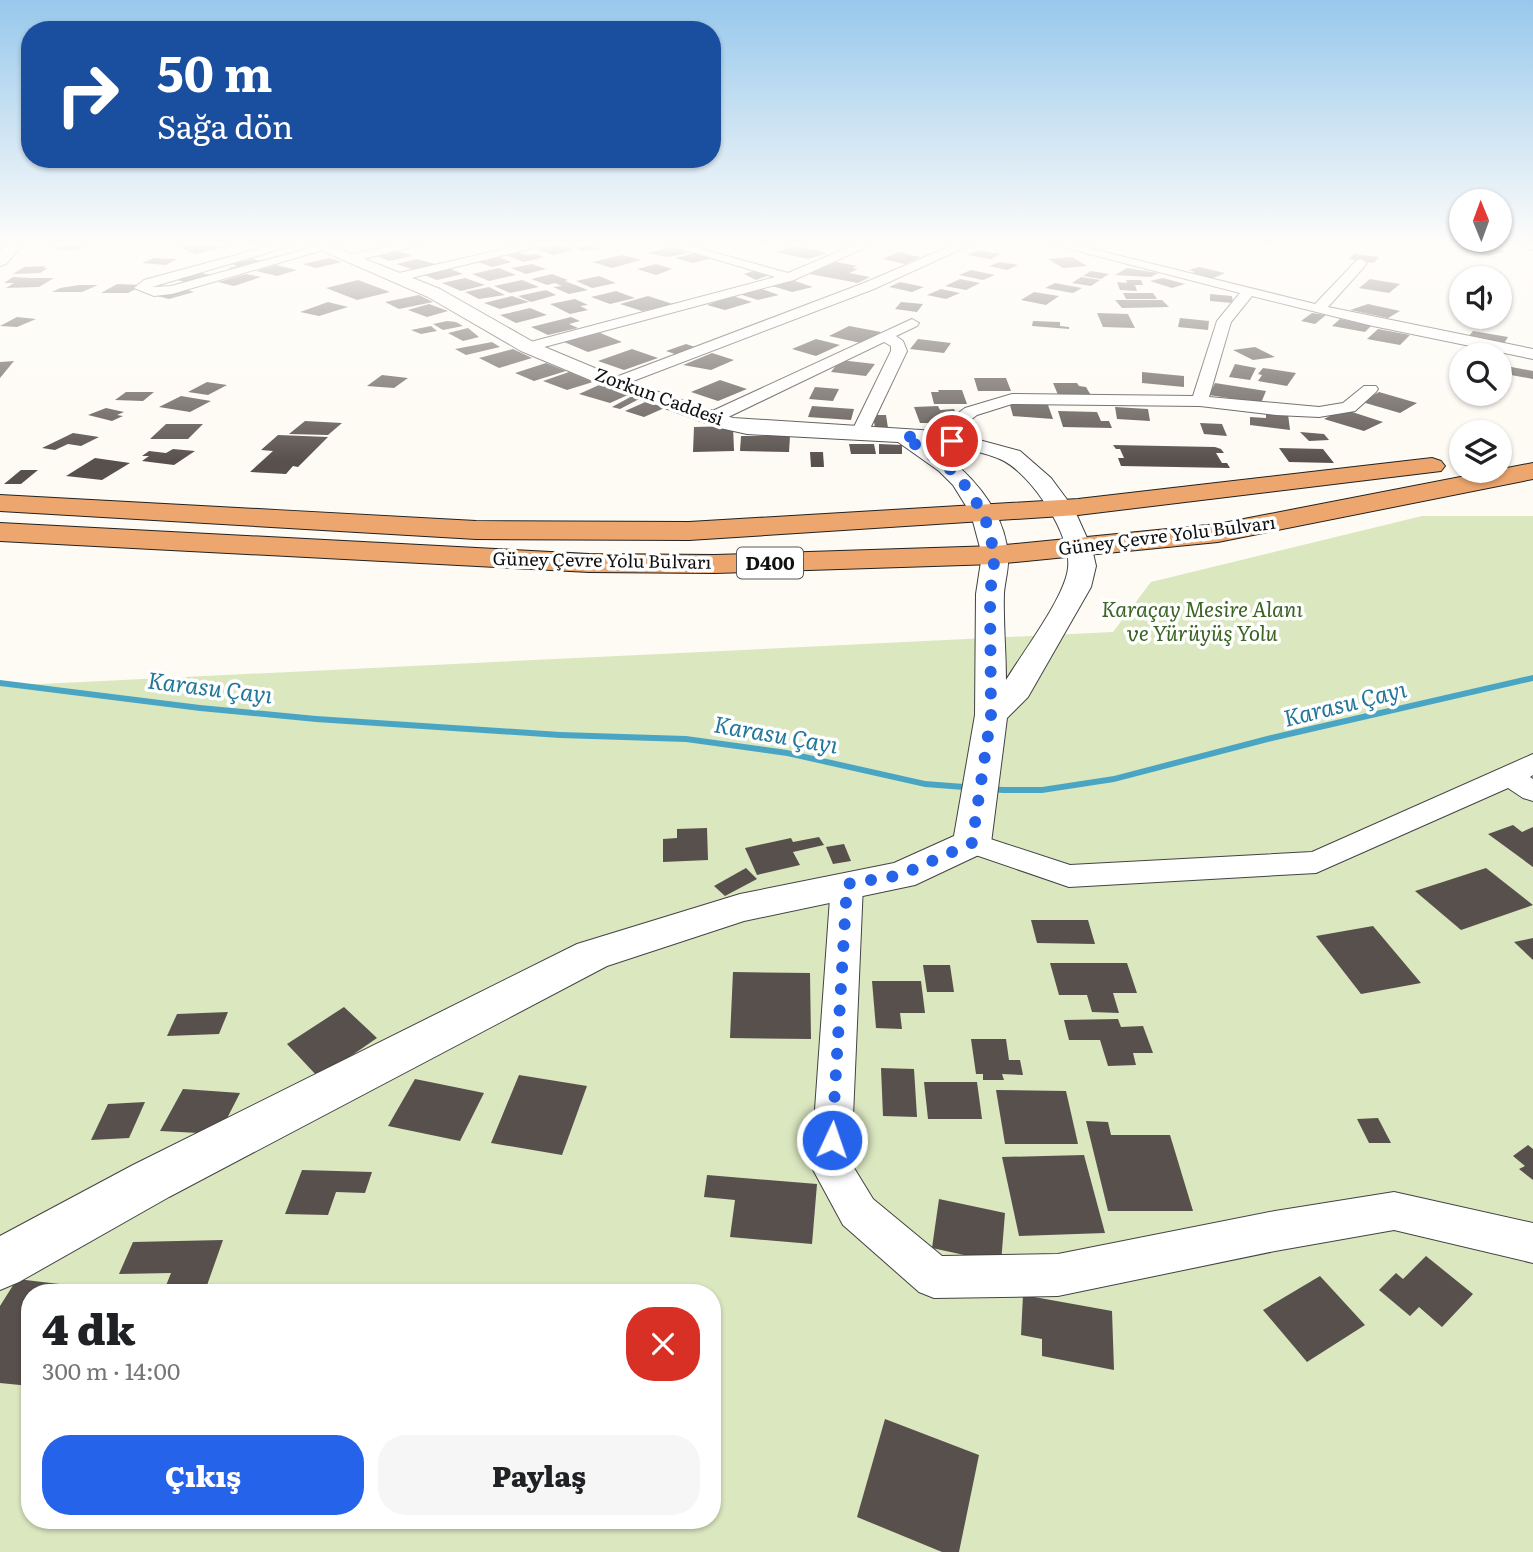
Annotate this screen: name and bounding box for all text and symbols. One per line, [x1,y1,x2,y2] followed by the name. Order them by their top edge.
[157,34,273,107] text: 50 m
[42,49,133,140] icon: right
[157,101,293,149] text: Sağa dön
[1449,189,1512,252] north arrow
[1449,189,1512,483] map controls
[1449,266,1512,329] button: sound
[1449,343,1512,406] button: search
[591,360,728,431] street label: Zorkun Caddesi
[922,411,982,471] pin
[1449,420,1512,483] button: layers
[933,422,971,460] icon: arrive
[1057,508,1277,561] street label: Güney Çevre Yolu Bulvarı
[492,544,712,575] street label: Güney Çevre Yolu Bulvarı
[737,548,803,578] road number: D400
[1101,592,1303,647] park label: Karaçay Mesire Alanı ve Yürüyüş Yolu
[146,661,275,711] water label: Karasu Çayı
[1280,670,1410,734] water label: Karasu Çayı
[712,705,841,761] water label: Karasu Çayı
[795,1103,869,1177] position arrow
[42,1296,136,1358] text: 4 dk
[626,1307,700,1381] button: close
[42,1353,180,1387] text: 300 m · 14:00
[42,1435,364,1515] button: Çıkış
[378,1435,700,1515] button: Paylaş

